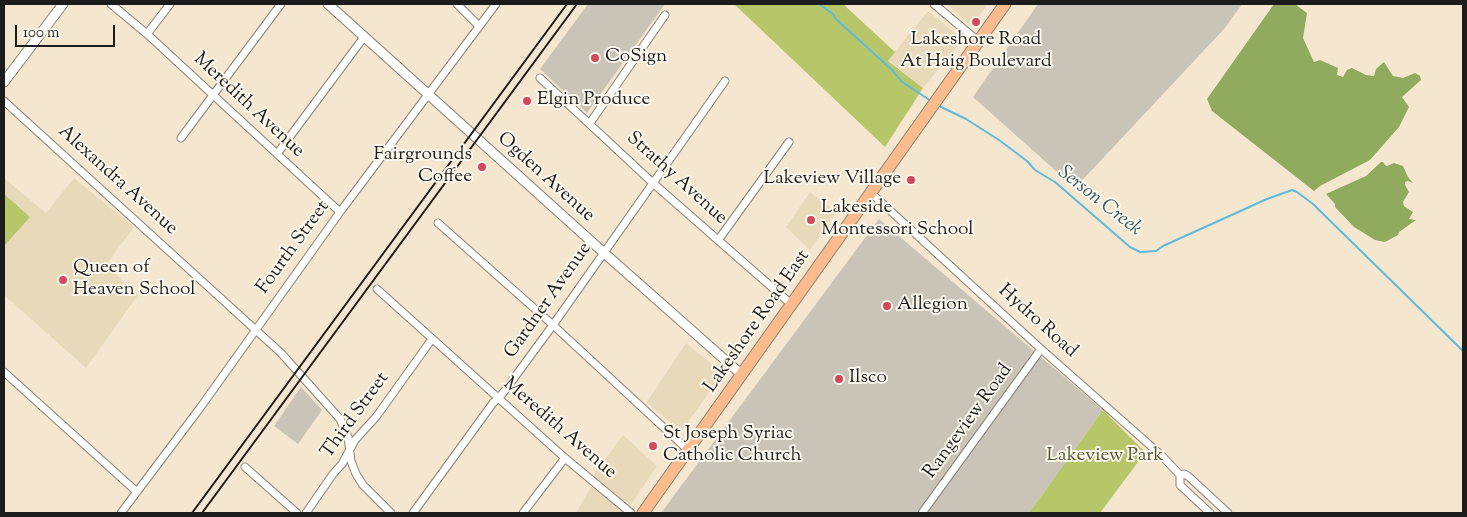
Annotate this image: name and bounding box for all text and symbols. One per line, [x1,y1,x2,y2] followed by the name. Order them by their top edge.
[18,15,118,47] scale bar
[970,16,982,28] marker: Lakeshore Road At Haig Boulevard
[23,23,59,44] text: 100 m
[900,30,1052,74] place label: Lakeshore Road At Haig Boulevard
[605,47,667,69] place label: CoSign
[188,49,308,163] street label: Meredith Avenue
[589,52,601,64] marker: CoSign
[537,90,650,112] place label: Elgin Produce
[521,95,533,107] marker: Elgin Produce
[52,121,182,241] street label: Alexandra Avenue
[491,128,599,228] street label: Ogden Avenue
[621,128,731,230] street label: Strathy Avenue
[374,145,472,189] place label: Fairgrounds Coffee
[476,161,488,173] marker: Fairgrounds Coffee
[1052,162,1146,242] water label: Serson Creek
[763,169,901,191] place label: Lakeview Village
[905,174,917,186] marker: Lakeview Village
[253,197,335,299] street label: Fourth Street
[821,198,974,242] place label: Lakeside Montessori School
[805,214,817,226] marker: Lakeside Montessori School
[501,239,597,363] street label: Gardner Avenue
[700,246,816,398] street label: Lakeshore Road East
[73,258,196,302] place label: Queen of Heaven School
[57,274,69,286] marker: Queen of Heaven School
[993,280,1081,364] street label: Hydro Road
[897,295,968,317] place label: Allegion
[881,300,893,312] marker: Allegion
[920,360,1018,484] street label: Rangeview Road
[849,368,887,390] place label: Ilsco
[317,369,395,463] street label: Third Street
[497,373,621,485] street label: Meredith Avenue
[833,373,845,385] marker: Ilsco
[663,424,802,468] place label: St Joseph Syriac Catholic Church
[647,440,659,452] marker: St Joseph Syriac Catholic Church
[1046,446,1164,468] park label: Lakeview Park

